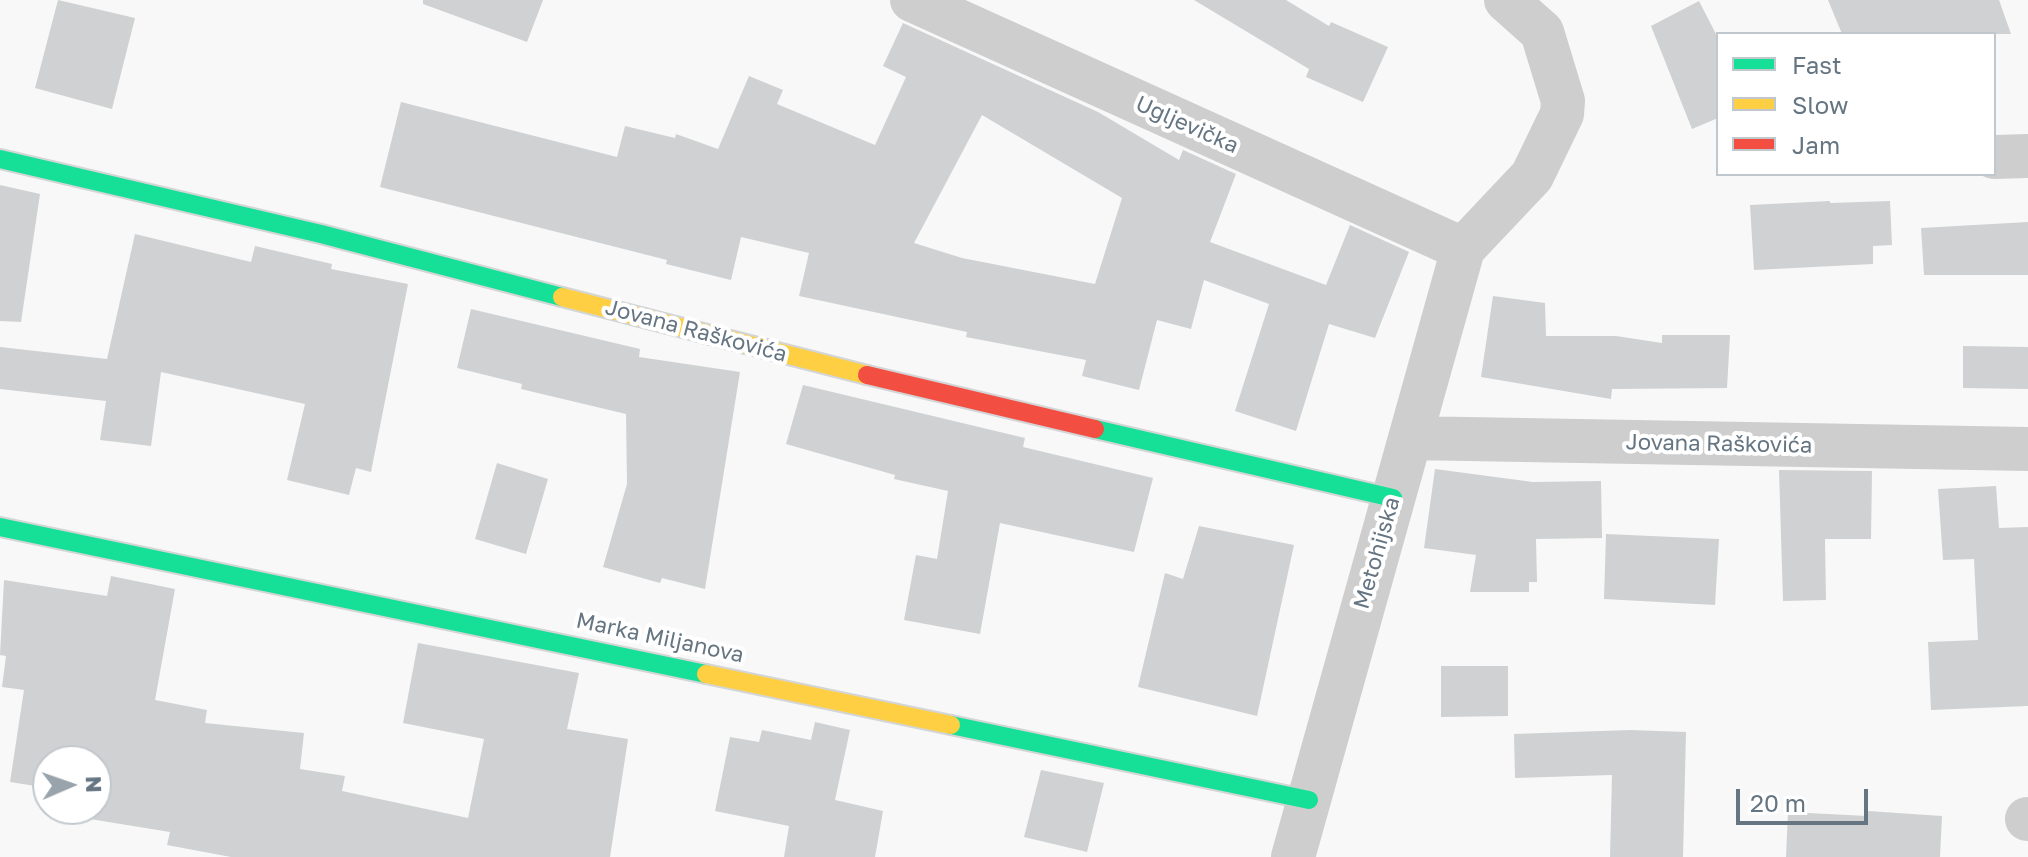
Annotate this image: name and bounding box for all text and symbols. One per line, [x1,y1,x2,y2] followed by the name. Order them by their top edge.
[1716,32,1996,176] legend
[1792,50,1842,79] text: Fast
[1792,90,1848,119] text: Slow
[1132,91,1242,159] street label: Ugljevička
[1792,130,1840,159] text: Jam
[602,294,790,368] street label: Jovana Raškovića
[1625,429,1813,459] street label: Jovana Raškovića
[1348,494,1406,612] street label: Metohijska
[574,607,746,669] street label: Marka Miljanova
[32,745,112,825] north arrow
[1740,773,1872,823] scale bar
[81,775,108,793] text: N
[1750,788,1806,817] text: 20 m

